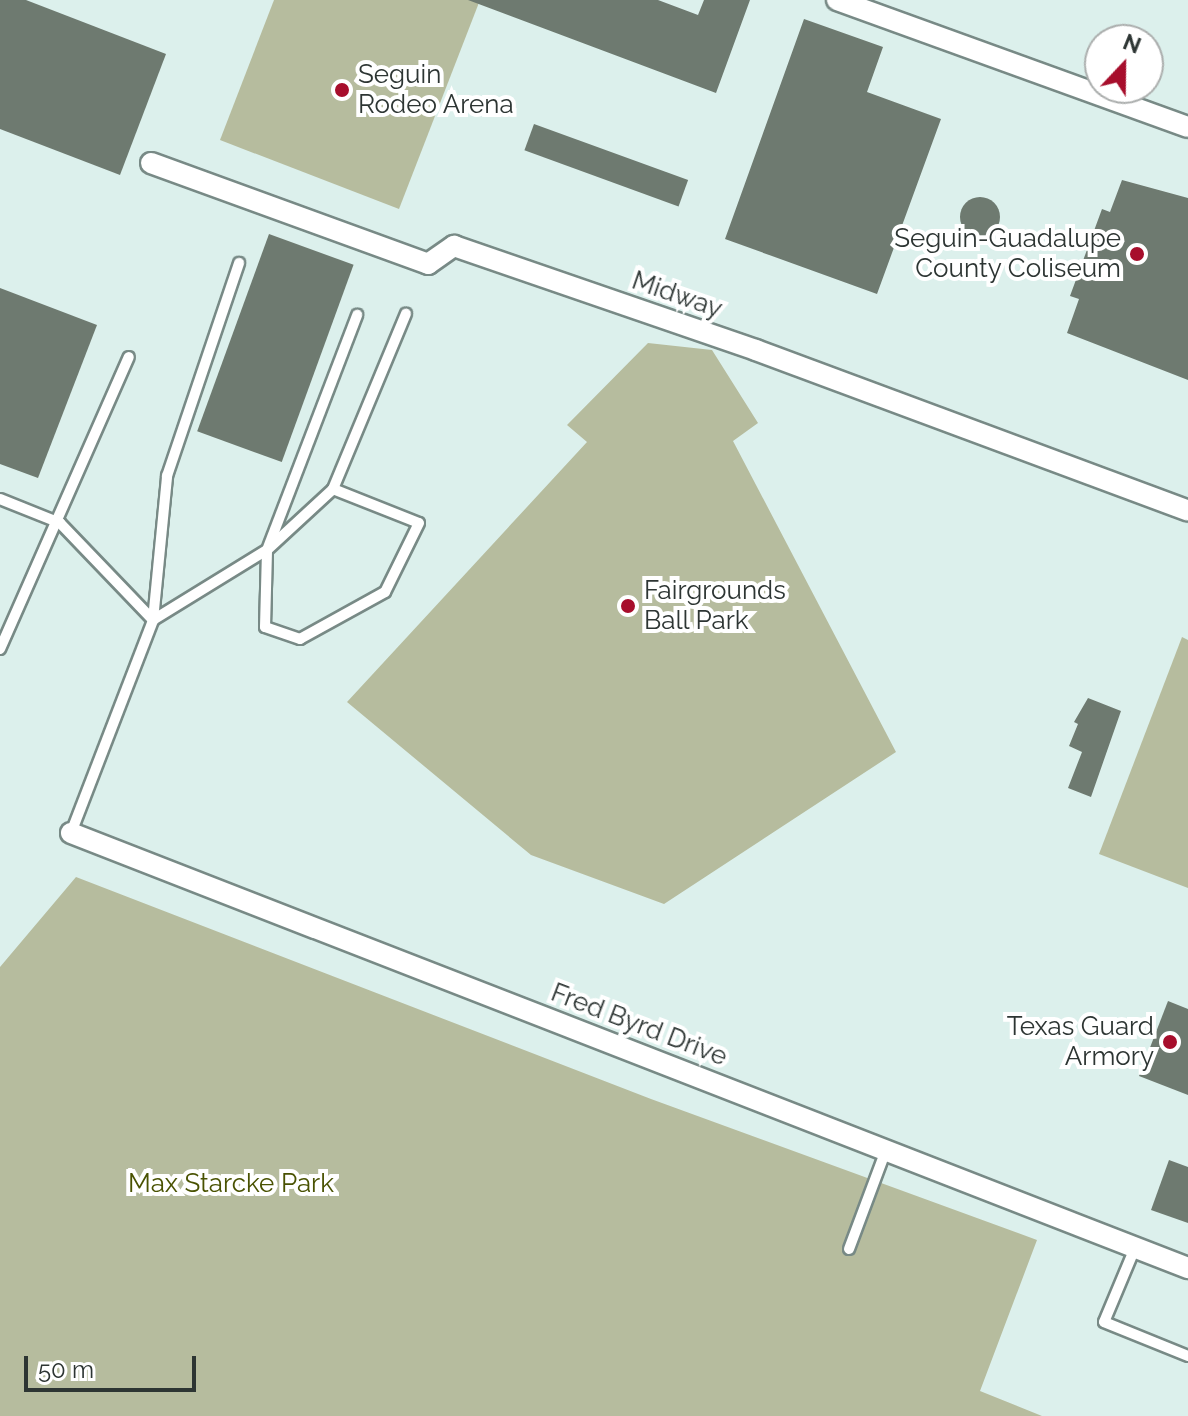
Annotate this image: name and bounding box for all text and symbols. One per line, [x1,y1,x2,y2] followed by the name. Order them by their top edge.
[1084,24,1164,104] north arrow
[1120,28,1145,59] text: N
[358,59,514,120] place label: Seguin Rodeo Arena
[333,81,351,99] marker: Seguin Rodeo Arena
[894,223,1121,284] place label: Seguin-Guadalupe County Coliseum
[1128,245,1146,263] marker: Seguin-Guadalupe County Coliseum
[628,265,726,325] street label: Midway
[644,575,786,636] place label: Fairgrounds Ball Park
[619,597,637,615] marker: Fairgrounds Ball Park
[547,977,731,1073] street label: Fred Byrd Drive
[1007,1011,1154,1072] place label: Texas Guard Armory
[1161,1033,1179,1051] marker: Texas Guard Armory
[128,1168,334,1200] park label: Max Starcke Park
[28,1340,200,1390] scale bar
[38,1355,94,1384] text: 50 m

